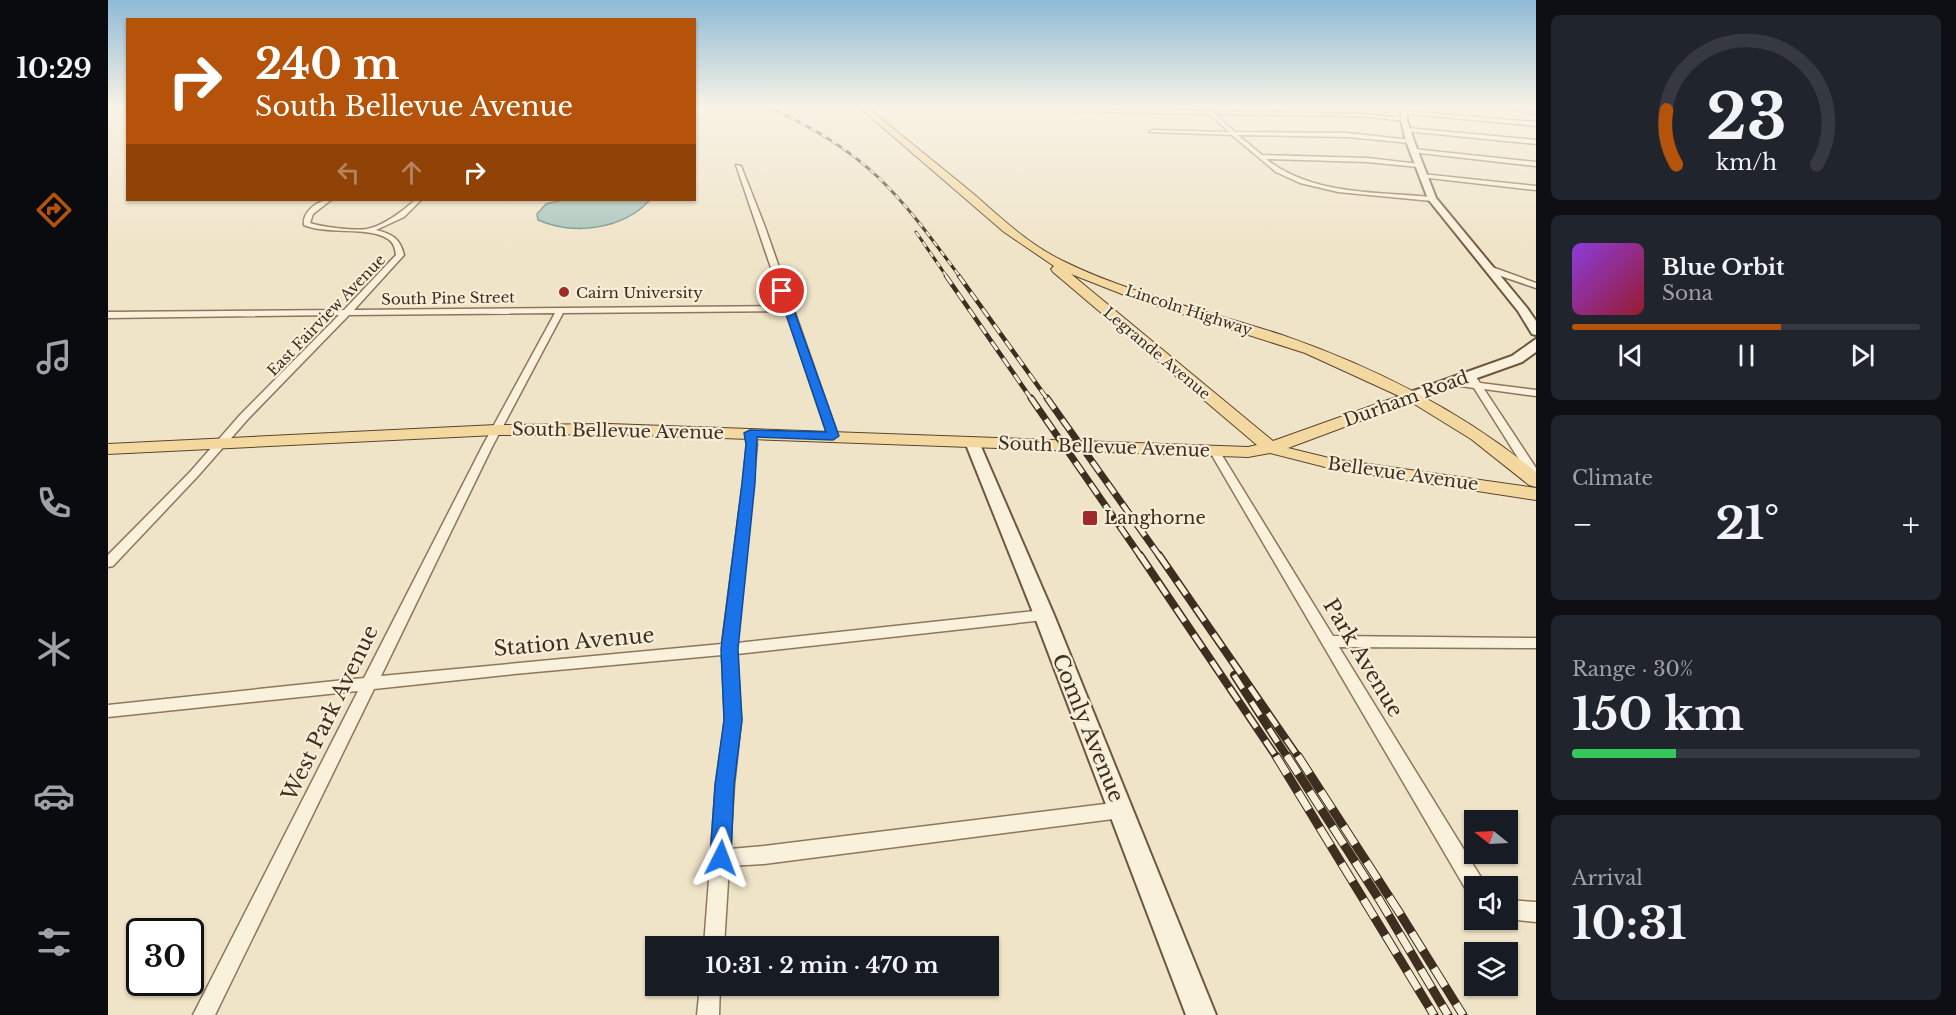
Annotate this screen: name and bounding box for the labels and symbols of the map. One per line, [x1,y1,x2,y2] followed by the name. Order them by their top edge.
[263,250,389,380] street label: East Fairview Avenue
[756,265,807,316] pin
[1123,281,1255,340] street label: Lincoln Highway
[576,283,703,302] place label: Cairn University
[557,285,571,299] marker: Cairn University
[381,287,515,309] street label: South Pine Street
[1100,303,1214,403] street label: Legrande Avenue
[1341,366,1471,432] street label: Durham Road
[512,418,724,444] street label: South Bellevue Avenue
[998,432,1210,462] street label: South Bellevue Avenue
[1326,453,1480,495] street label: Bellevue Avenue
[1104,507,1206,529] place label: Langhorne
[1081,509,1099,527] marker: Langhorne
[1317,594,1409,722] street label: Park Avenue
[276,621,384,806] street label: West Park Avenue
[492,622,656,662] street label: Station Avenue
[1046,650,1130,806] street label: Comly Avenue
[1464,810,1518,864] north arrow
[689,826,753,890] position arrow
[126,918,204,996] speed limit sign: 30

